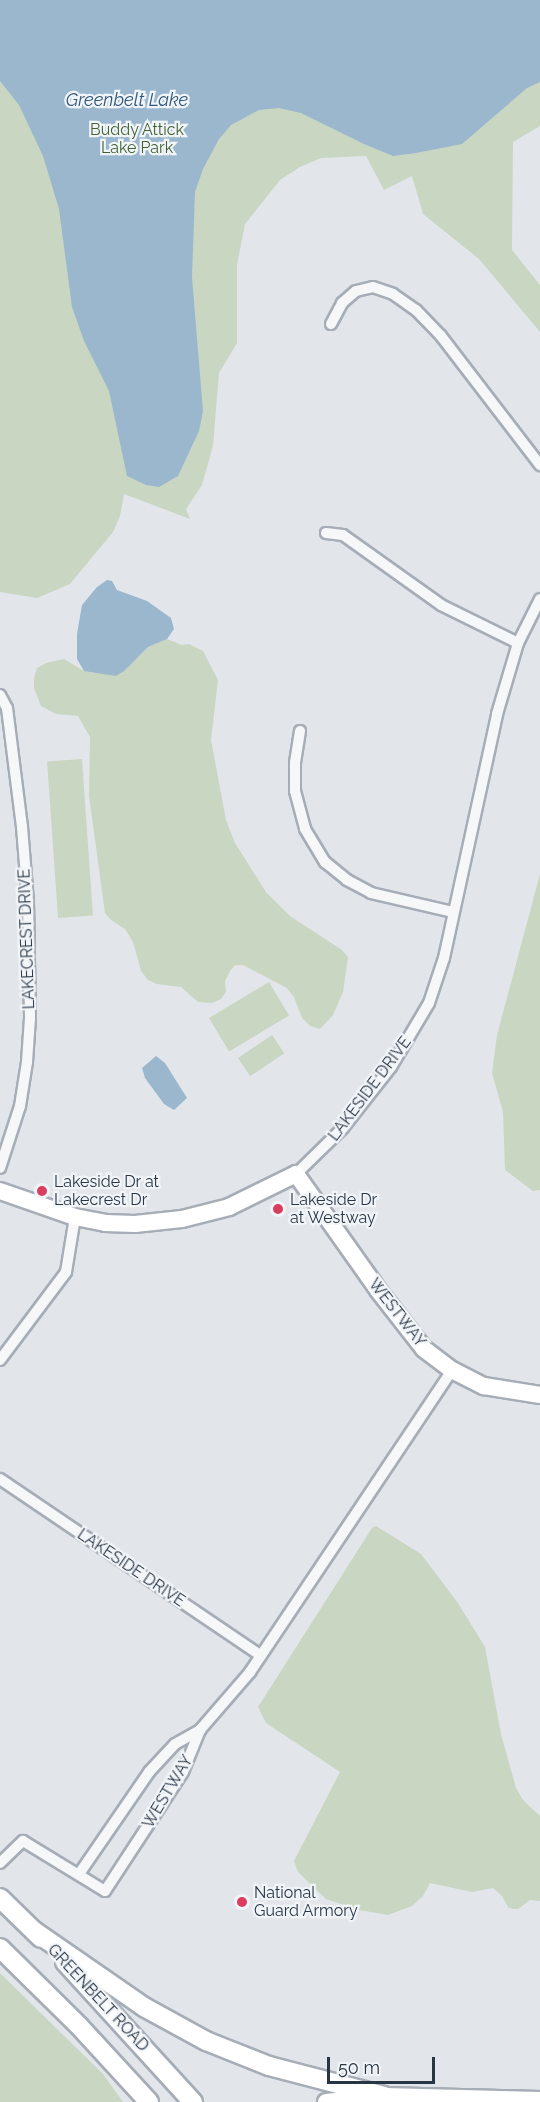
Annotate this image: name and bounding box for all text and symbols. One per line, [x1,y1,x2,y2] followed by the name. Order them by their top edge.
[66,89,188,111] water label: Greenbelt Lake
[90,120,184,158] park label: Buddy Attick Lake Park
[15,868,39,1010] street label: LAKECREST DRIVE
[325,1033,415,1145] street label: LAKESIDE DRIVE
[54,1172,159,1210] place label: Lakeside Dr at Lakecrest Dr
[35,1184,49,1198] marker: Lakeside Dr at Lakecrest Dr
[290,1190,377,1228] place label: Lakeside Dr at Westway
[271,1202,285,1216] marker: Lakeside Dr at Westway
[364,1275,430,1351] street label: WESTWAY
[74,1525,188,1611] street label: LAKESIDE DRIVE
[139,1752,197,1832] street label: WESTWAY
[254,1883,358,1921] place label: National Guard Armory
[235,1895,249,1909] marker: National Guard Armory
[43,1940,153,2056] street label: GREENBELT ROAD
[330,2045,438,2083] scale bar
[338,2057,380,2078] text: 50 m

